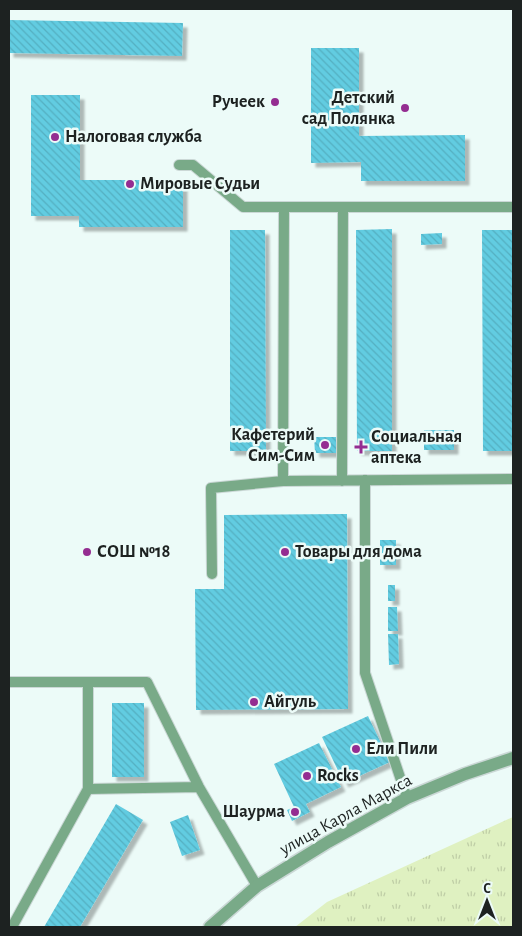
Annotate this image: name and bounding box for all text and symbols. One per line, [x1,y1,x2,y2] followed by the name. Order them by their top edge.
[302,89,395,128] place label: Детский сад Полянка
[212,93,265,111] place label: Ручеек
[269,96,281,108] marker: Ручеек
[399,102,411,114] marker: Детский сад Полянка
[65,128,203,146] place label: Налоговая служба
[49,131,61,143] marker: Налоговая служба
[140,175,260,193] place label: Мировые Судьи
[124,178,136,190] marker: Мировые Судьи
[231,426,315,465] place label: Кафетерий Сим-Сим
[371,428,462,467] place label: Социальная аптека
[319,439,331,451] marker: Кафетерий Сим-Сим
[355,441,367,453] marker: Социальная аптека
[97,543,171,561] place label: СОШ №18
[295,543,422,561] place label: Товары для дома
[81,546,93,558] marker: СОШ №18
[279,546,291,558] marker: Товары для дома
[264,693,317,711] place label: Айгуль
[248,696,260,708] marker: Айгуль
[366,740,438,758] place label: Ели Пили
[350,743,362,755] marker: Ели Пили
[317,767,359,785] place label: Rocks
[301,770,313,782] marker: Rocks
[276,771,415,859] street label: улица Карла Маркса
[223,803,285,821] place label: Шаурма
[289,806,301,818] marker: Шаурма
[462,876,512,926] north arrow
[483,882,491,896] text: С

